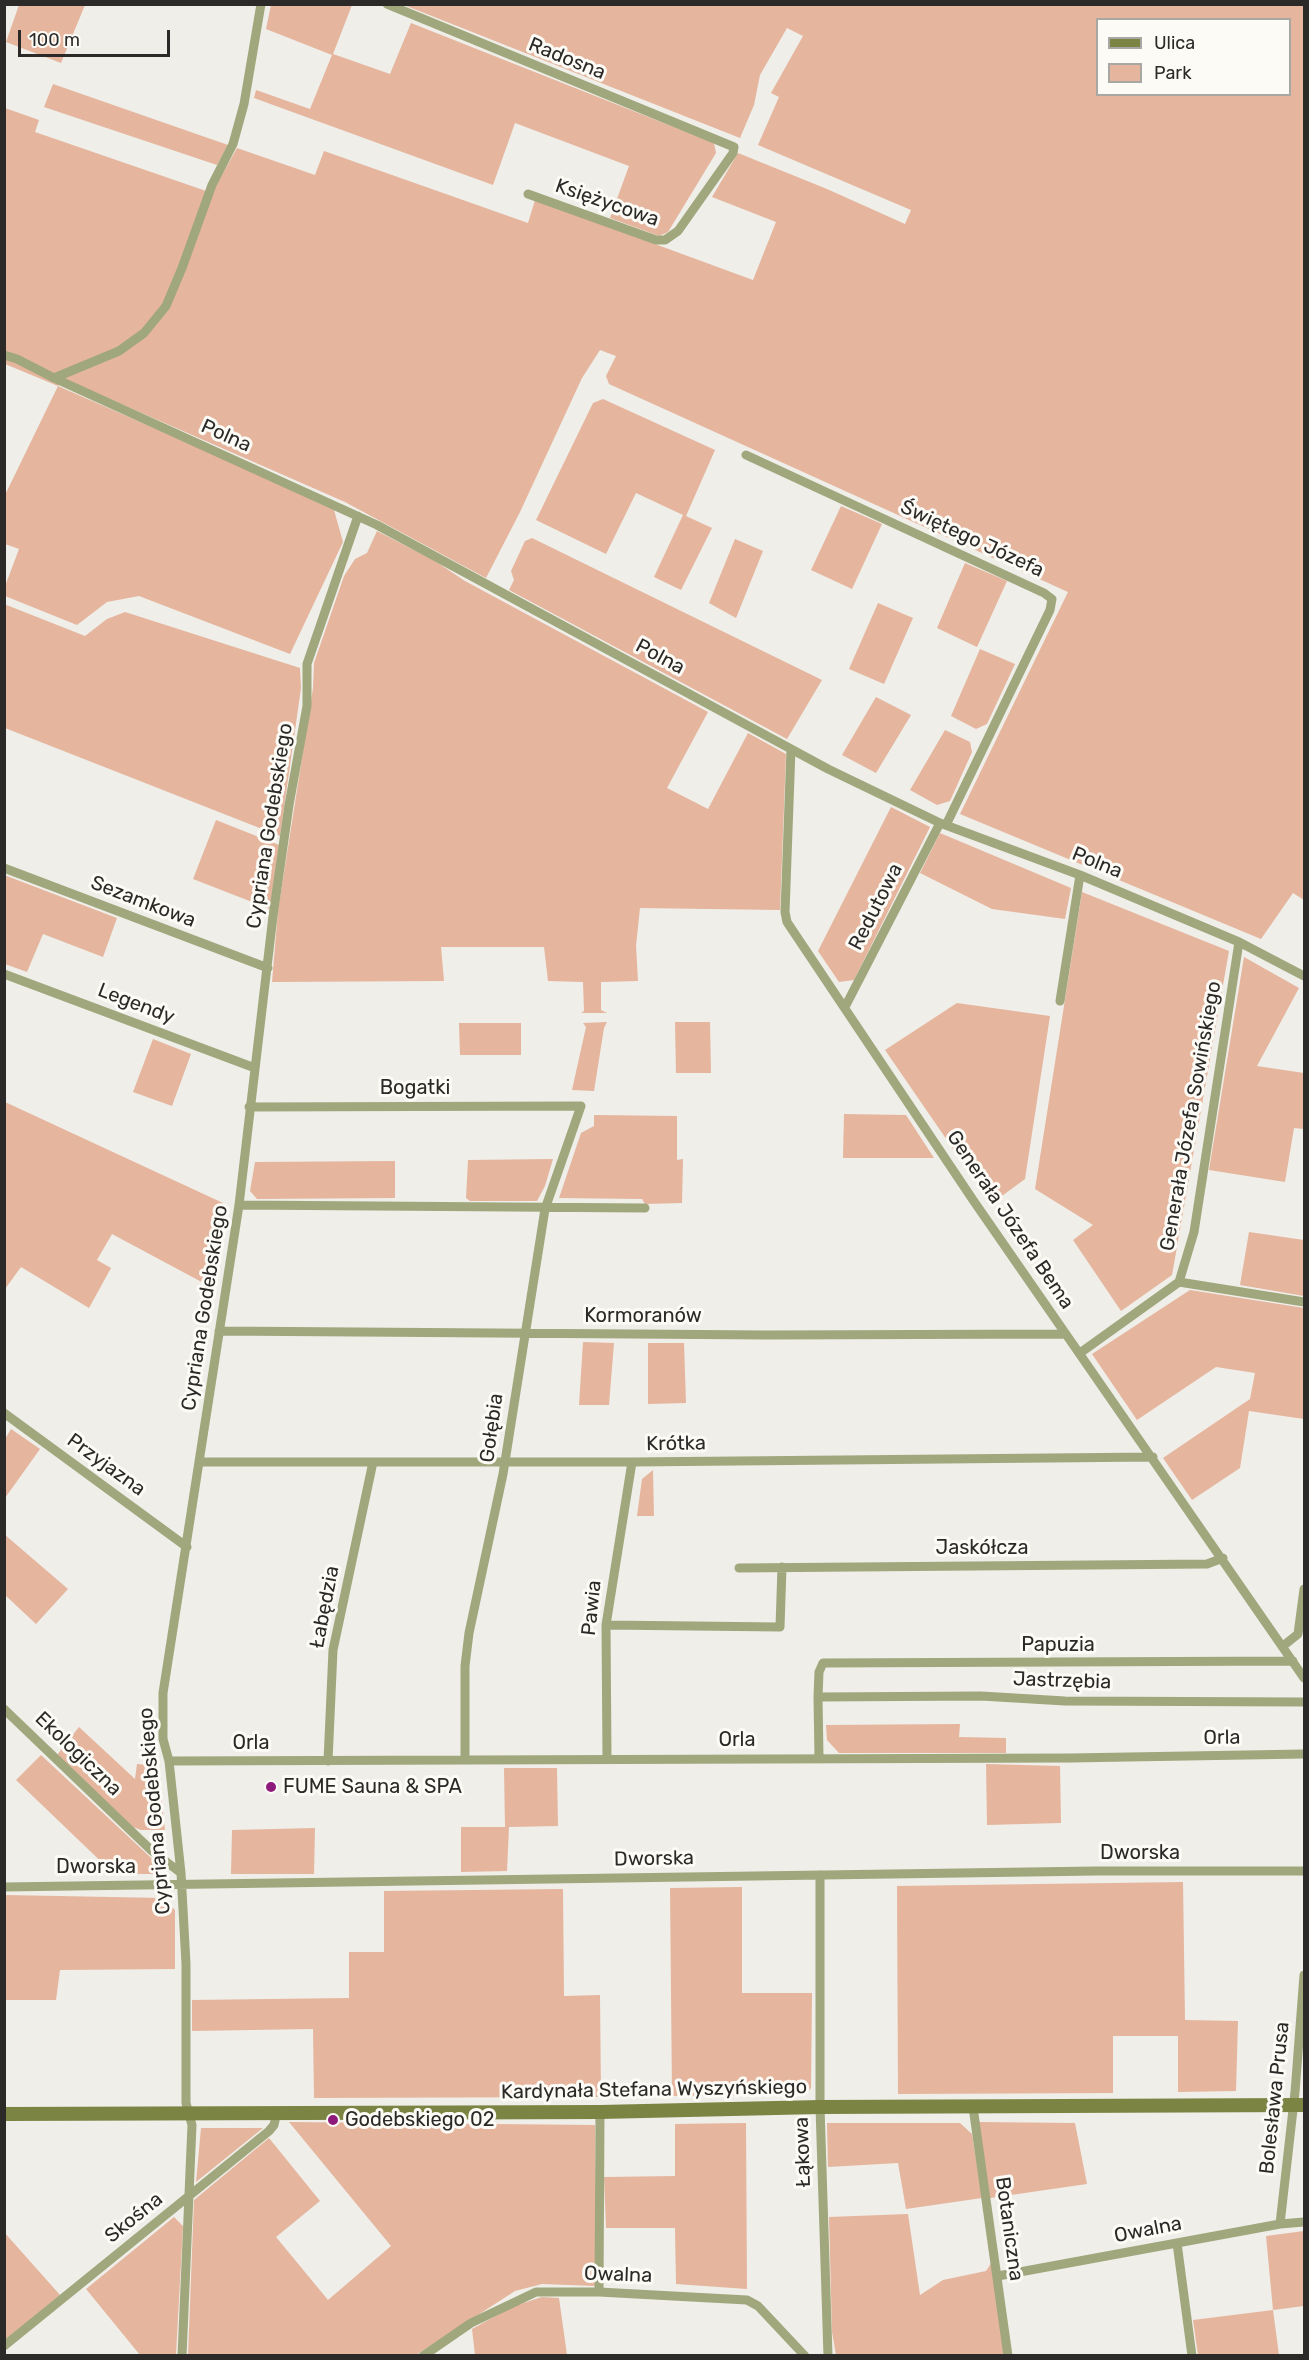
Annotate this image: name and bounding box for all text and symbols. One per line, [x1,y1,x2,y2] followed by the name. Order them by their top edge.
[21,18,172,56] scale bar
[1096,18,1291,96] legend
[29,29,80,51] text: 100 m
[1154,32,1195,54] text: Ulica
[525,33,609,85] street label: Radosna
[1154,62,1191,84] text: Park
[552,174,662,232] street label: Księżycowa
[197,414,255,458] street label: Polna
[896,495,1048,583] street label: Świętego Józefa
[631,634,689,680] street label: Polna
[242,721,298,931] street label: Cypriana Godebskiego
[1068,842,1126,884] street label: Polna
[844,860,908,954] street label: Redutowa
[87,871,199,933] street label: Sezamkowa
[94,978,178,1030] street label: Legendy
[1155,979,1227,1253] street label: Generała Józefa Sowińskiego
[380,1076,450,1100] street label: Bogatki
[941,1126,1079,1314] street label: Generała Józefa Bema
[177,1203,233,1413] street label: Cypriana Godebskiego
[584,1304,702,1328] street label: Kormoranów
[475,1392,509,1464] street label: Gołębia
[62,1429,150,1501] street label: Przyjazna
[646,1431,706,1457] street label: Krótka
[936,1536,1028,1560] street label: Jaskółcza
[305,1564,345,1650] street label: Łabędzia
[577,1579,607,1637] street label: Pawia
[1021,1633,1095,1657] street label: Papuzia
[1012,1667,1112,1695] street label: Jastrzębia
[134,1706,176,1916] street label: Cypriana Godebskiego
[30,1707,126,1801] street label: Ekologiczna
[1203,1726,1241,1750] street label: Orla
[718,1728,756,1752] street label: Orla
[232,1731,270,1755] street label: Orla
[283,1775,462,1799] place label: FUME Sauna & SPA
[264,1780,278,1794] marker: FUME Sauna & SPA
[1100,1841,1180,1865] street label: Dworska
[614,1846,694,1872] street label: Dworska
[56,1855,136,1879] street label: Dworska
[1255,2021,1295,2175] street label: Bolesława Prusa
[501,2075,807,2105] street label: Kardynała Stefana Wyszyńskiego
[345,2108,494,2132] place label: Godebskiego 02
[326,2113,340,2127] marker: Godebskiego 02
[790,2116,816,2188] street label: Łąkowa
[990,2175,1028,2283] street label: Botaniczna
[100,2188,168,2248] street label: Skośna
[1112,2212,1184,2248] street label: Owalna
[583,2262,653,2288] street label: Owalna

